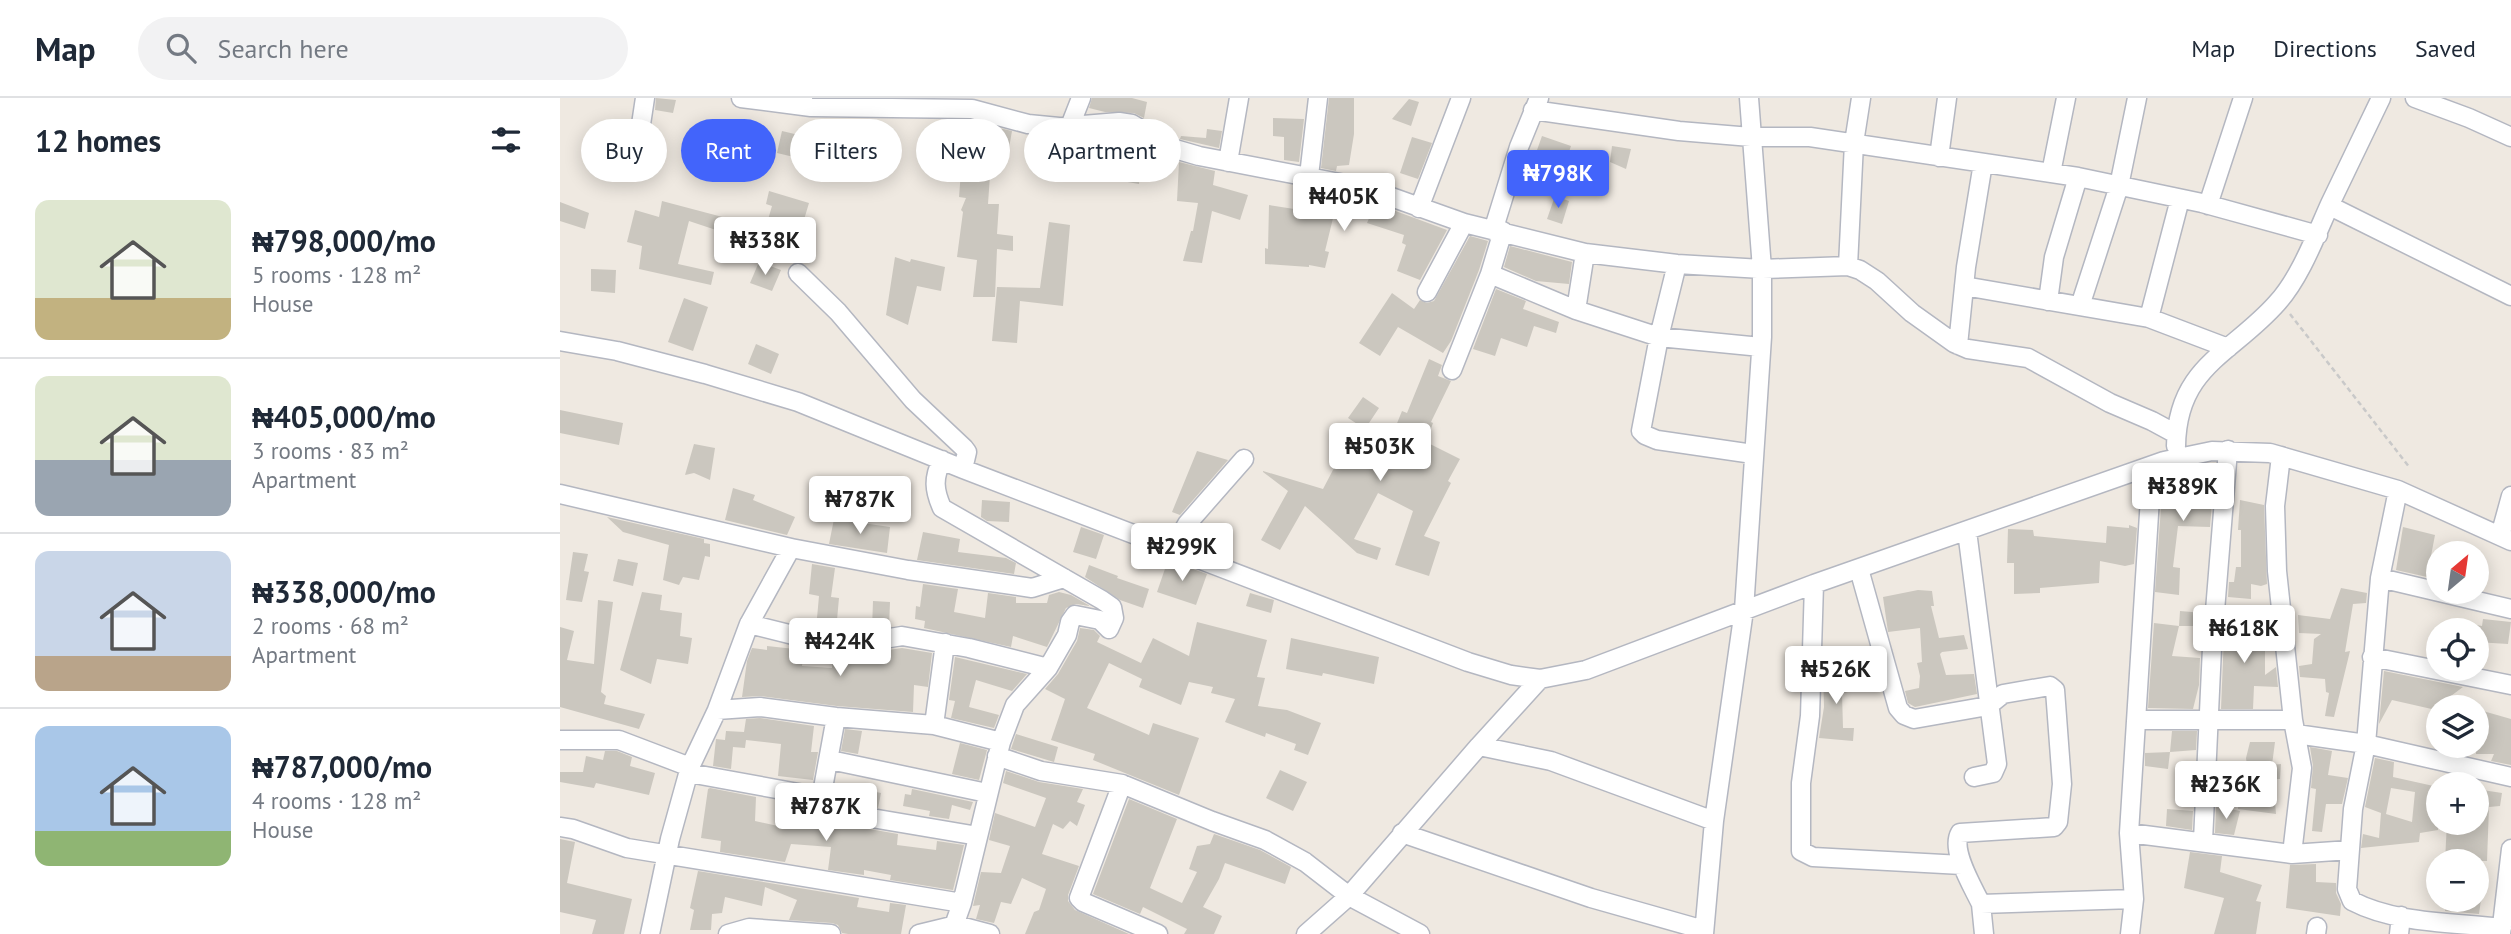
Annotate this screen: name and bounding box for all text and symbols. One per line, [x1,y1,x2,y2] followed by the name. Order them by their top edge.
[138,17,628,80] search box
[35,27,96,70] text: Map
[162,29,200,67] icon: search
[218,32,349,65] text: Search here
[2191,33,2235,64] text: Map
[2273,33,2377,64] text: Directions
[2415,33,2476,64] text: Saved
[581,119,667,182] chip: Buy
[681,119,776,182] chip: Rent
[790,119,902,182] chip: Filters
[916,119,1010,182] chip: New
[1024,119,1181,182] chip: Apartment
[35,121,161,160] text: 12 homes
[487,121,525,159] icon: filters
[1509,150,1607,210] pin: ₦798K
[1523,158,1593,187] text: ₦798K
[1295,174,1393,233] pin: ₦405K
[1309,181,1379,210] text: ₦405K
[716,218,814,277] pin: ₦338K
[252,221,436,260] text: ₦798,000/mo
[730,225,800,254] text: ₦338K
[91,228,175,312] icon: home
[252,260,421,289] text: 5 rooms · 128 m²
[252,289,314,318] text: House
[252,397,436,436] text: ₦405,000/mo
[91,404,175,488] icon: home
[1331,424,1429,483] pin: ₦503K
[1345,431,1415,460] text: ₦503K
[252,436,409,465] text: 3 rooms · 83 m²
[2134,464,2232,523] pin: ₦389K
[252,465,356,494] text: Apartment
[2148,471,2218,500] text: ₦389K
[811,476,909,536] pin: ₦787K
[825,484,895,513] text: ₦787K
[1133,524,1231,583] pin: ₦299K
[1147,531,1217,560] text: ₦299K
[2426,541,2488,604] north arrow
[2426,541,2489,912] map controls
[252,572,436,611] text: ₦338,000/mo
[91,579,175,663] icon: home
[2195,606,2293,665] pin: ₦618K
[252,611,409,640] text: 2 rooms · 68 m²
[2209,613,2279,642] text: ₦618K
[791,618,889,678] pin: ₦424K
[2426,618,2489,681] button: locate
[805,626,875,655] text: ₦424K
[252,640,356,669] text: Apartment
[1787,646,1885,706] pin: ₦526K
[1801,654,1871,683] text: ₦526K
[2426,695,2489,758] button: layers
[252,747,432,786] text: ₦787,000/mo
[91,754,175,838] icon: home
[2177,762,2275,821] pin: ₦236K
[2191,769,2261,798] text: ₦236K
[2426,772,2489,835] button: +
[777,784,875,843] pin: ₦787K
[252,786,421,815] text: 4 rooms · 128 m²
[791,791,861,820] text: ₦787K
[252,815,314,844] text: House
[2426,849,2489,912] button: −

